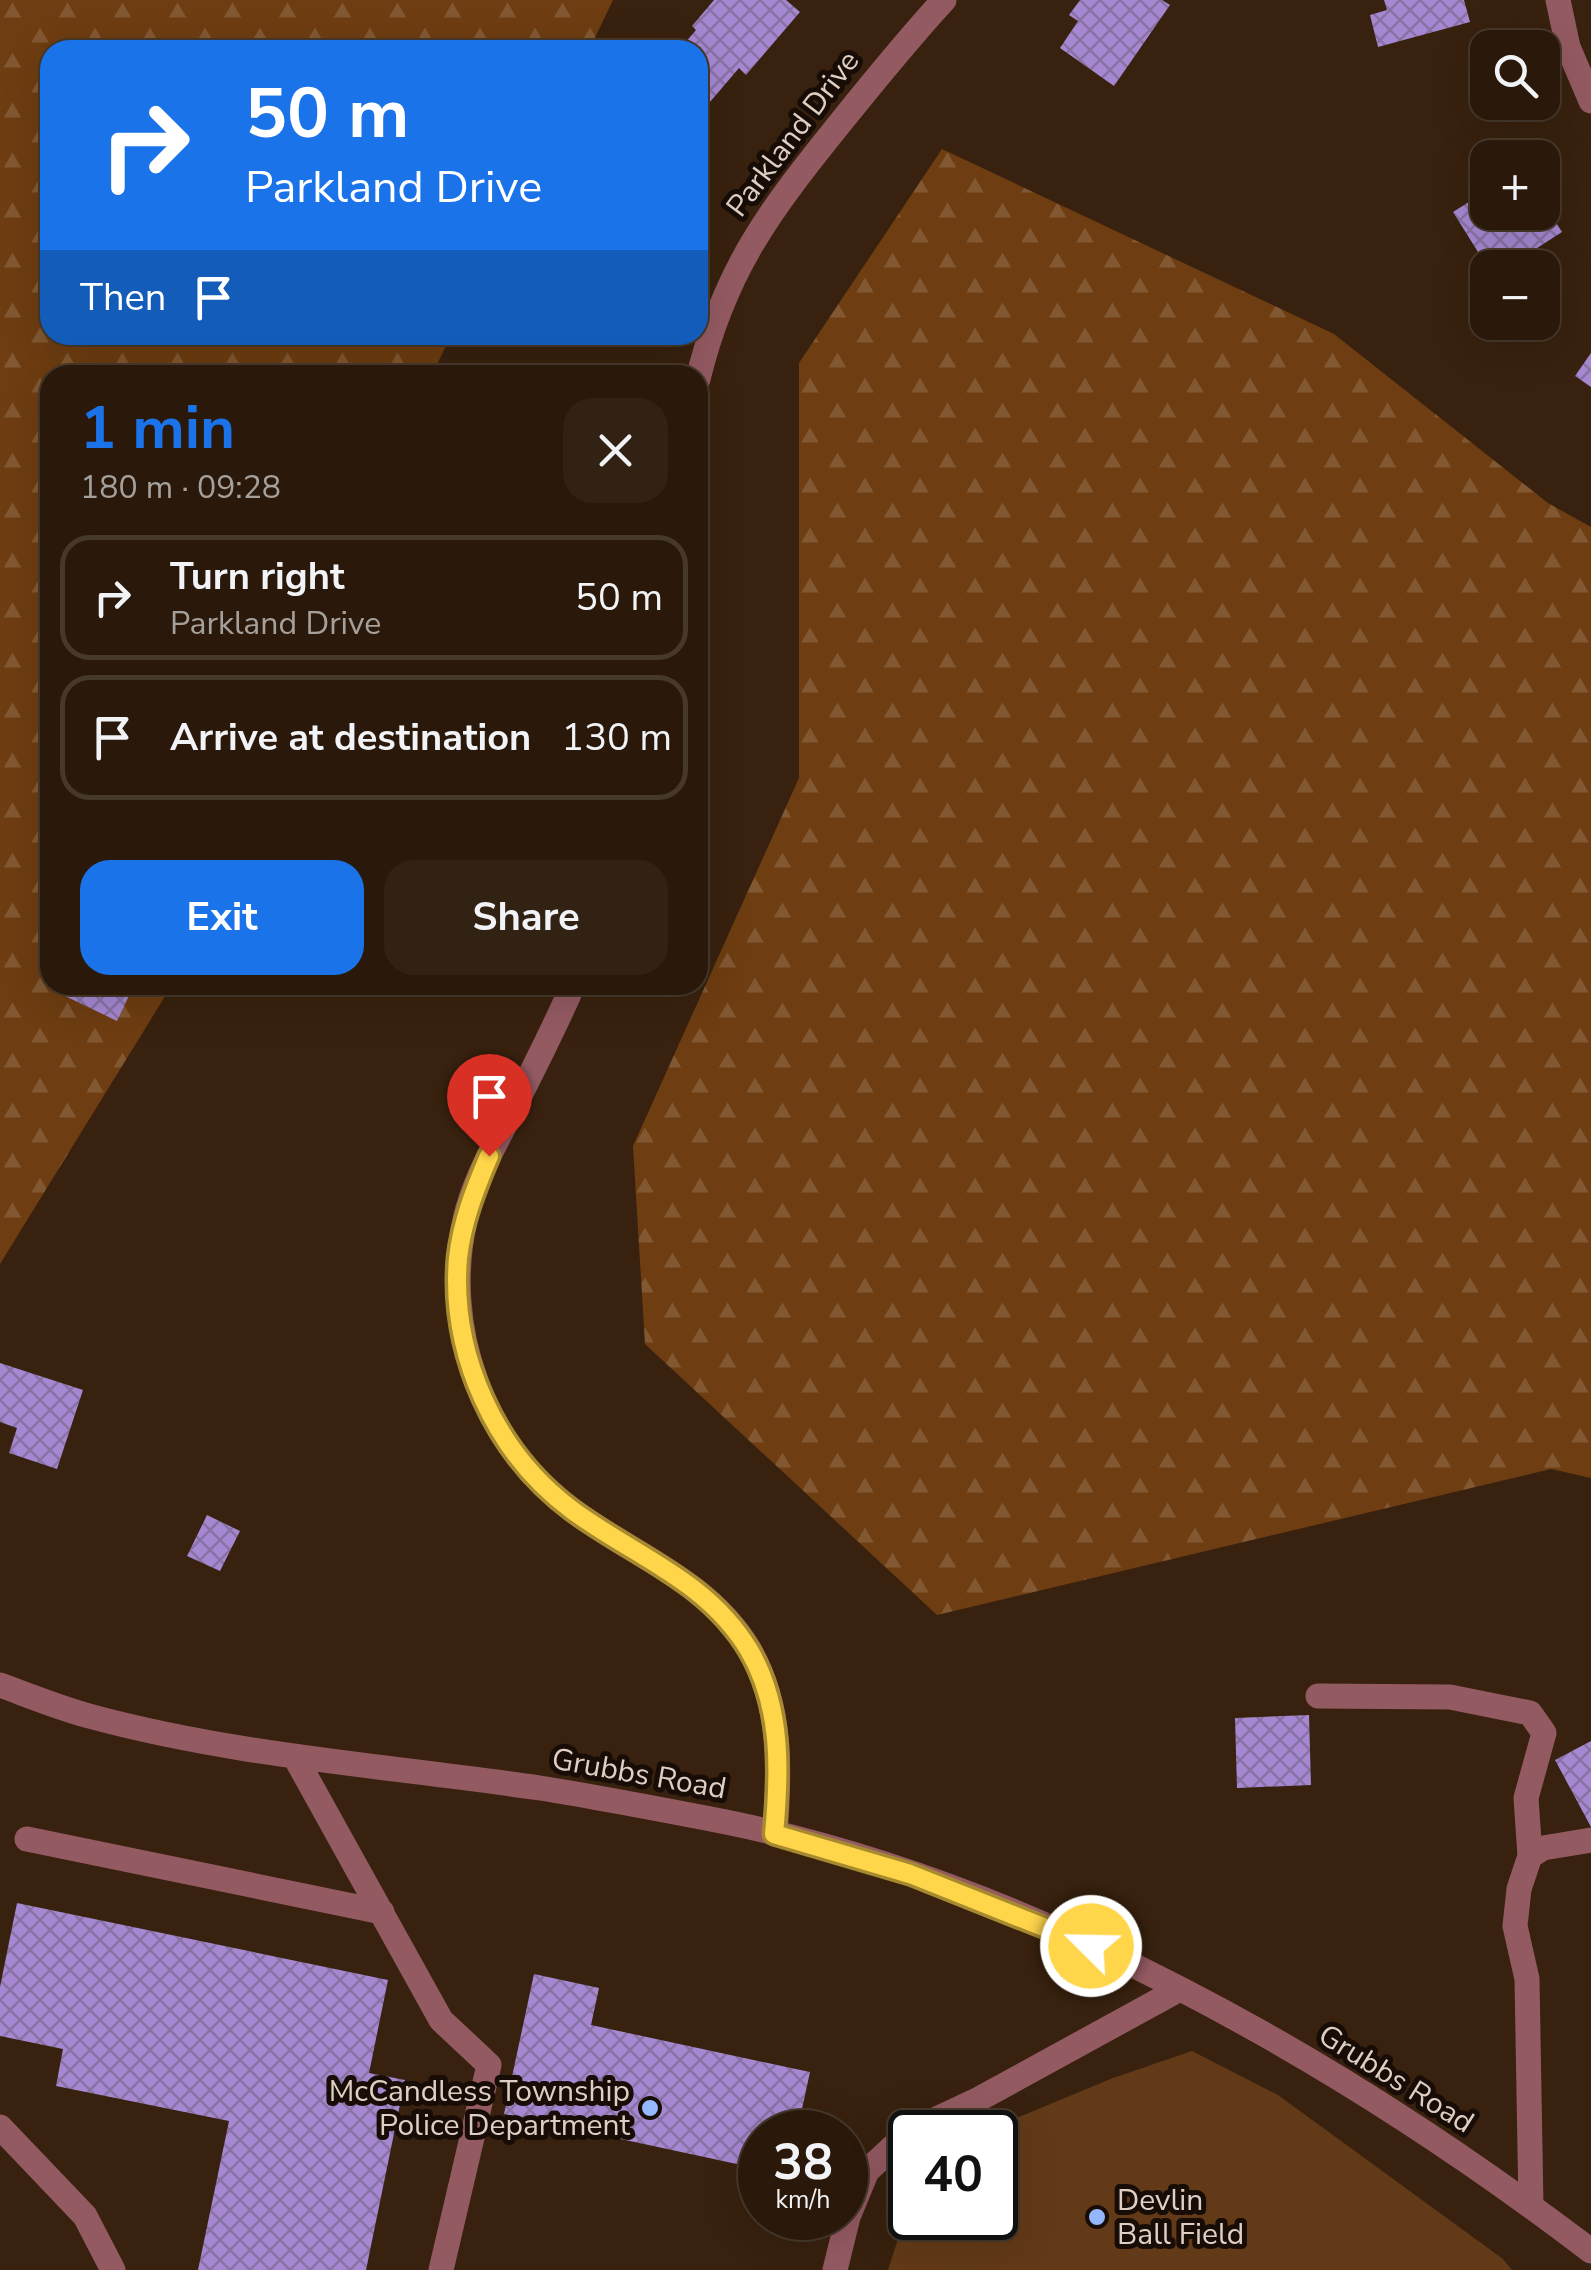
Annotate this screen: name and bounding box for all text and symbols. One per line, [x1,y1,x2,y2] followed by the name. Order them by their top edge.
[1470,30,1560,340] map controls
[1470,30,1560,120] button: search
[717,43,869,225] street label: Parkland Drive
[245,66,409,162] text: 50 m
[80,80,210,210] icon: right
[1470,140,1560,230] button: +
[245,157,542,218] text: Parkland Drive
[1470,250,1560,340] button: −
[186,270,241,325] icon: arrive
[80,272,166,323] text: Then
[80,387,235,469] text: 1 min
[563,398,668,503] button: close
[80,466,281,509] text: 180 m · 09:28
[170,551,345,602] text: Turn right
[85,570,140,625] icon: right
[575,572,663,623] text: 50 m
[170,602,381,645] text: Parkland Drive
[85,710,140,765] icon: arrive
[170,712,531,763] text: Arrive at destination
[561,712,672,763] text: 130 m
[80,860,364,975] button: Exit
[384,860,668,975] button: Share
[447,1054,532,1157] pin
[462,1069,517,1124] icon: arrive
[549,1739,729,1809] street label: Grubbs Road
[1039,1894,1143,1998] position arrow
[1310,2015,1482,2143] street label: Grubbs Road
[329,2071,630,2146] place label: McCandless Township Police Department
[639,2097,661,2119] marker: McCandless Township Police Department
[888,2110,1018,2240] speed limit sign: 40
[773,2128,833,2197] text: 38
[1117,2180,1244,2255] place label: Devlin Ball Field
[775,2183,831,2217] text: km/h
[1086,2206,1108,2228] marker: Devlin Ball Field

